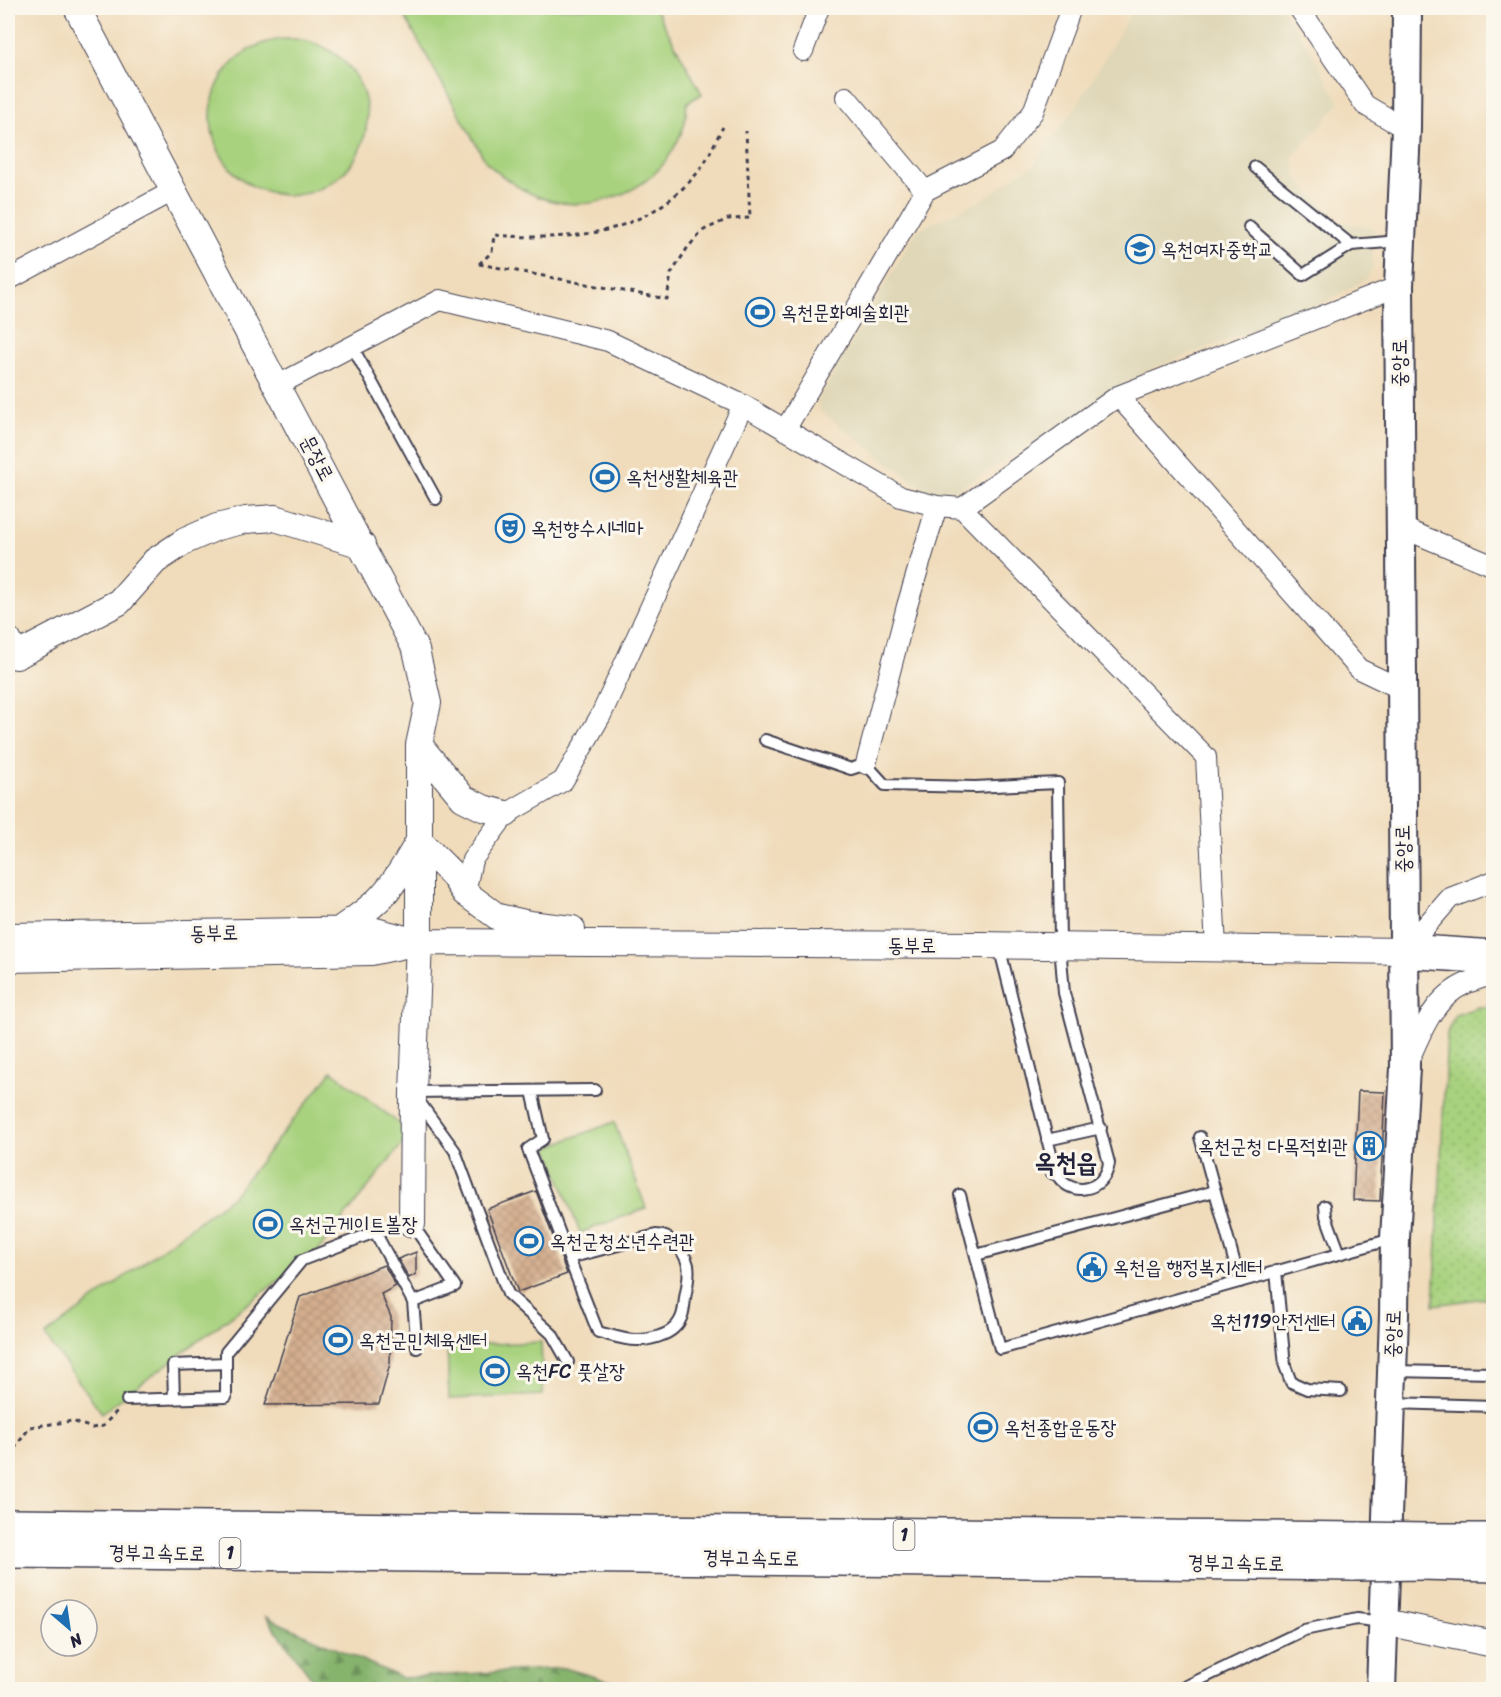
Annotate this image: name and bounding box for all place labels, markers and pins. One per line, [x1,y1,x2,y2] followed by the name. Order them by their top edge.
[1161,232,1274,267] place label: 옥천여자중학교
[1124,233,1156,265] school or university icon: 옥천여자중학교
[781,295,910,330] place label: 옥천문화예술회관
[744,296,776,328] sports icon: 옥천문화예술회관
[626,460,739,495] place label: 옥천생활체육관
[589,461,621,493] sports icon: 옥천생활체육관
[531,511,644,546] place label: 옥천향수시네마
[494,512,526,544] theatre icon: 옥천향수시네마
[1198,1129,1348,1164] place label: 옥천군청 다목적회관
[1353,1130,1385,1162] building icon: 옥천군청 다목적회관
[289,1207,418,1242] place label: 옥천군게이트볼장
[252,1208,284,1240] sports icon: 옥천군게이트볼장
[550,1224,695,1259] place label: 옥천군청소년수련관
[513,1225,545,1257] sports icon: 옥천군청소년수련관
[1113,1250,1263,1285] place label: 옥천읍 행정복지센터
[1076,1251,1108,1283] public building icon: 옥천읍 행정복지센터
[1210,1304,1336,1339] place label: 옥천119안전센터
[1341,1305,1373,1337] public building icon: 옥천119안전센터
[359,1323,488,1358] place label: 옥천군민체육센터
[322,1324,354,1356] sports icon: 옥천군민체육센터
[516,1354,625,1389] place label: 옥천FC 풋살장
[479,1355,511,1387] sports icon: 옥천FC 풋살장
[1004,1410,1117,1445] place label: 옥천종합운동장
[967,1411,999,1443] sports icon: 옥천종합운동장

